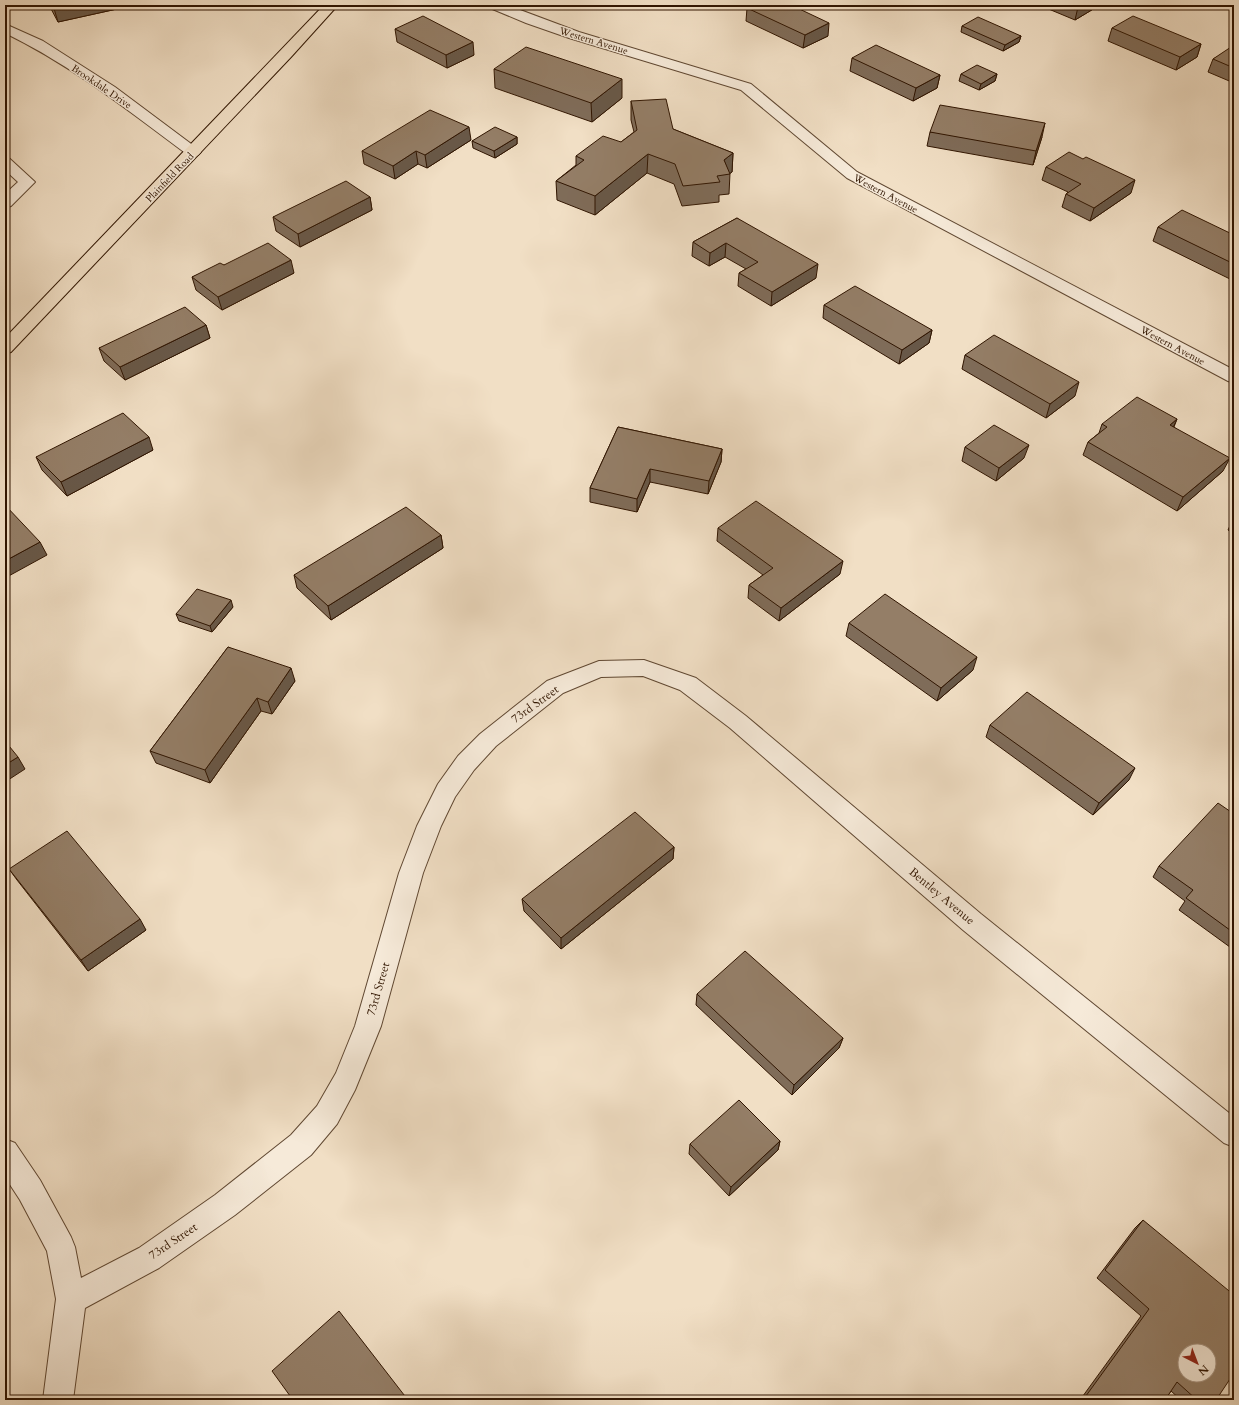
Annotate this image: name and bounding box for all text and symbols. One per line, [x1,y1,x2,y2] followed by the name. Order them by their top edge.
[557,24,630,58] street label: Western Avenue
[68,61,135,113] street label: Brookdale Drive
[142,149,197,206] street label: Plainfield Road
[850,171,921,217] street label: Western Avenue
[1137,323,1208,369] street label: Western Avenue
[508,681,562,727] street label: 73rd Street
[906,864,978,928] street label: Bentley Avenue
[363,960,393,1018] street label: 73rd Street
[146,1219,201,1263] street label: 73rd Street
[1177,1343,1217,1383] north arrow
[1194,1361,1212,1379] text: N

